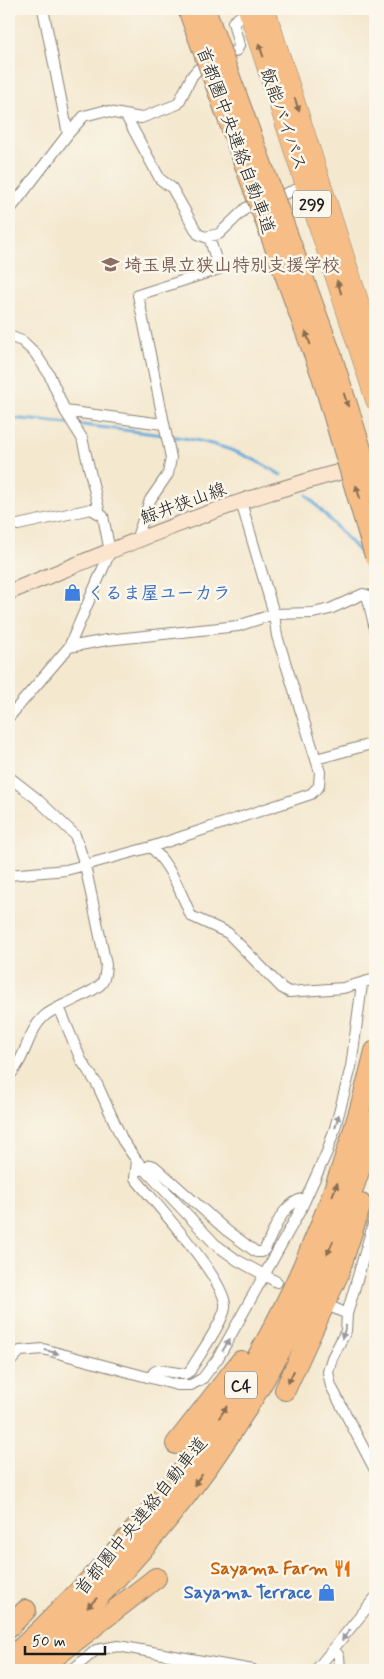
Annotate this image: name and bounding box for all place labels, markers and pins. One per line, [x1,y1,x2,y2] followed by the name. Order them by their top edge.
[124,254,340,278] place label: 埼玉県立狭山特別支援学校
[100,255,120,275] school or university icon: 埼玉県立狭山特別支援学校
[87,582,231,606] place label: くるま屋ユーカラ
[63,583,83,603] shop icon: くるま屋ユーカラ
[211,1557,328,1581] place label: Sayama Farm
[332,1558,352,1578] restaurant icon: Sayama Farm
[184,1581,313,1605] place label: Sayama Terrace
[316,1582,336,1602] shop icon: Sayama Terrace

